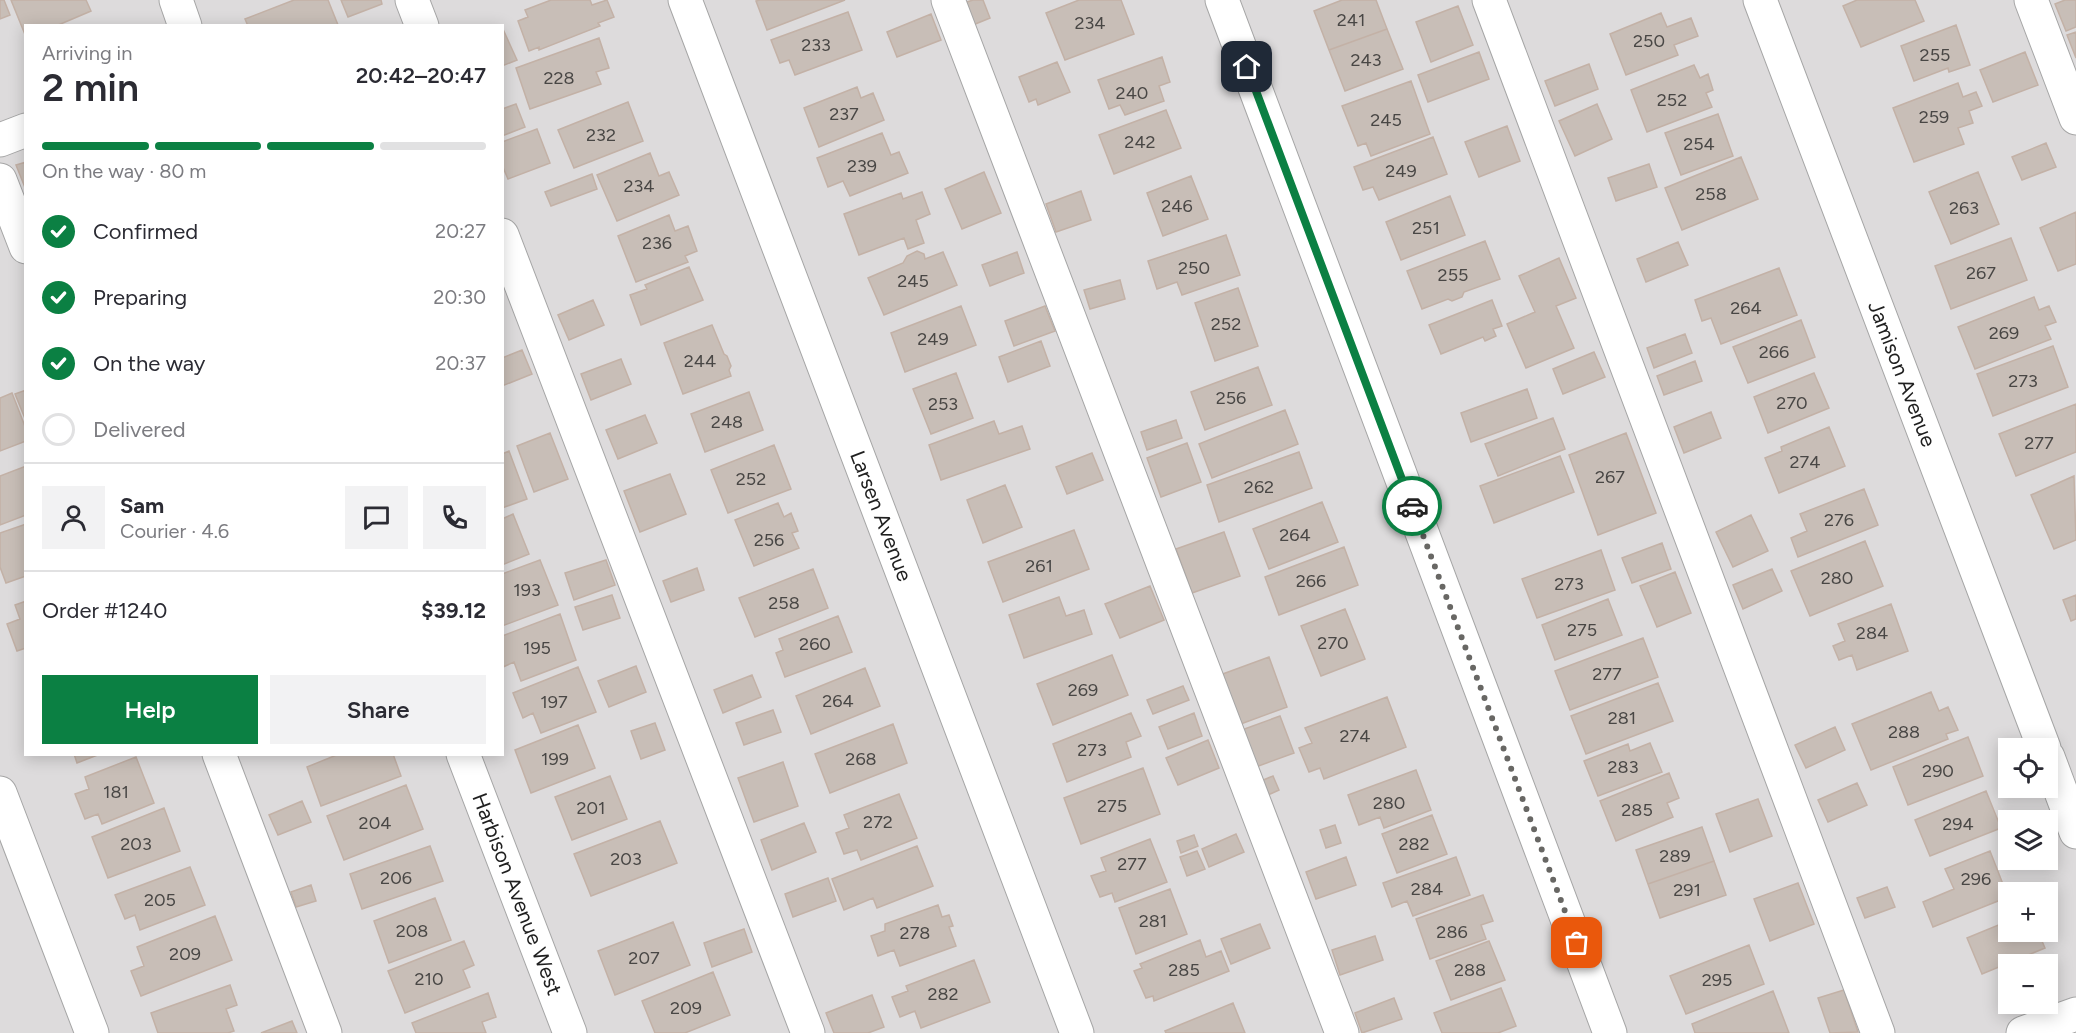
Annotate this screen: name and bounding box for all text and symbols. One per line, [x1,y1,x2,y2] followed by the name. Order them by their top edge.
[1337,9,1365,31] house number: 241
[1074,12,1106,34] house number: 234
[1633,30,1665,52] house number: 250
[801,34,831,56] house number: 233
[42,41,132,65] text: Arriving in
[1221,41,1272,92] pin
[1920,44,1950,66] house number: 255
[1350,49,1382,71] house number: 243
[1230,50,1263,83] icon: home
[356,62,486,89] text: 20:42–20:47
[42,64,139,111] text: 2 min
[543,67,575,89] house number: 228
[1116,82,1148,104] house number: 240
[1657,89,1687,111] house number: 252
[829,103,859,125] house number: 237
[1919,106,1949,128] house number: 259
[1370,109,1402,131] house number: 245
[586,124,616,146] house number: 232
[1124,131,1156,153] house number: 242
[1683,133,1715,155] house number: 254
[847,155,877,177] house number: 239
[42,159,206,183] text: On the way · 80 m
[1385,160,1417,182] house number: 249
[623,175,655,197] house number: 234
[1695,183,1727,205] house number: 258
[1161,195,1193,217] house number: 246
[1949,197,1979,219] house number: 263
[42,215,75,248] icon: check
[1412,217,1440,239] house number: 251
[93,218,198,245] text: Confirmed
[435,219,486,243] text: 20:27
[642,232,672,254] house number: 236
[1178,257,1210,279] house number: 250
[1966,262,1996,284] house number: 267
[1438,264,1468,286] house number: 255
[897,270,929,292] house number: 245
[42,281,75,314] icon: check
[93,284,187,311] text: Preparing
[433,285,486,309] text: 20:30
[1730,297,1762,319] house number: 264
[1863,297,1942,450] street label: Jamison Avenue
[1211,313,1241,335] house number: 252
[1989,322,2019,344] house number: 269
[917,328,949,350] house number: 249
[1759,341,1789,363] house number: 266
[42,347,75,380] icon: check
[93,350,205,377] text: On the way
[684,350,716,372] house number: 244
[435,351,486,375] text: 20:37
[2008,370,2038,392] house number: 273
[1216,387,1246,409] house number: 256
[1776,392,1808,414] house number: 270
[928,393,958,415] house number: 253
[711,411,743,433] house number: 248
[93,416,186,443] text: Delivered
[2024,432,2054,454] house number: 277
[845,447,918,585] street label: Larsen Avenue
[1790,451,1820,473] house number: 274
[1595,466,1625,488] house number: 267
[736,468,766,490] house number: 252
[1244,476,1274,498] house number: 262
[1382,476,1442,536] courier
[42,486,105,549] button: person
[345,486,408,549] button: chat
[423,486,486,549] button: phone
[1396,490,1429,523] icon: car
[120,492,164,519] text: Sam
[1824,509,1854,531] house number: 276
[120,519,229,543] text: Courier · 4.6
[1279,524,1311,546] house number: 264
[754,529,784,551] house number: 256
[1025,555,1053,577] house number: 261
[1821,567,1853,589] house number: 280
[1296,570,1326,592] house number: 266
[1554,573,1584,595] house number: 273
[513,579,541,601] house number: 193
[768,592,800,614] house number: 258
[42,597,167,624] text: Order #1240
[421,597,486,624] text: $39.12
[1567,619,1597,641] house number: 275
[1856,622,1888,644] house number: 284
[1317,632,1349,654] house number: 270
[799,633,831,655] house number: 260
[523,637,551,659] house number: 195
[1592,663,1622,685] house number: 277
[42,675,258,744] button: Help
[270,675,486,744] button: Share
[1068,679,1098,701] house number: 269
[822,690,854,712] house number: 264
[540,691,568,713] house number: 197
[1608,707,1636,729] house number: 281
[1888,721,1920,743] house number: 288
[1340,725,1370,747] house number: 274
[1998,738,2058,1014] map controls
[1998,738,2058,798] button: locate
[1077,739,1107,761] house number: 273
[541,748,569,770] house number: 199
[845,748,877,770] house number: 268
[1608,756,1638,778] house number: 283
[1922,760,1954,782] house number: 290
[103,781,129,803] house number: 181
[467,789,568,998] street label: Harbison Avenue West
[1373,792,1405,814] house number: 280
[1097,795,1127,817] house number: 275
[576,797,606,819] house number: 201
[1621,799,1653,821] house number: 285
[1998,810,2058,870] button: layers
[863,811,893,833] house number: 272
[359,812,391,834] house number: 204
[1942,813,1974,835] house number: 294
[120,833,152,855] house number: 203
[1398,833,1430,855] house number: 282
[1659,845,1691,867] house number: 289
[610,848,642,870] house number: 203
[1117,853,1147,875] house number: 277
[380,867,412,889] house number: 206
[1961,868,1991,890] house number: 296
[1411,878,1443,900] house number: 284
[1673,879,1701,901] house number: 291
[1998,882,2058,942] button: +
[144,889,176,911] house number: 205
[1139,910,1167,932] house number: 281
[1551,917,1602,968] pin
[396,920,428,942] house number: 208
[1436,921,1468,943] house number: 286
[900,922,930,944] house number: 278
[1560,926,1593,959] icon: bag
[169,943,201,965] house number: 209
[628,947,660,969] house number: 207
[1998,954,2058,1014] button: −
[1168,959,1200,981] house number: 285
[1454,959,1486,981] house number: 288
[414,968,444,990] house number: 210
[1702,969,1732,991] house number: 295
[927,983,959,1005] house number: 282
[670,997,702,1019] house number: 209

